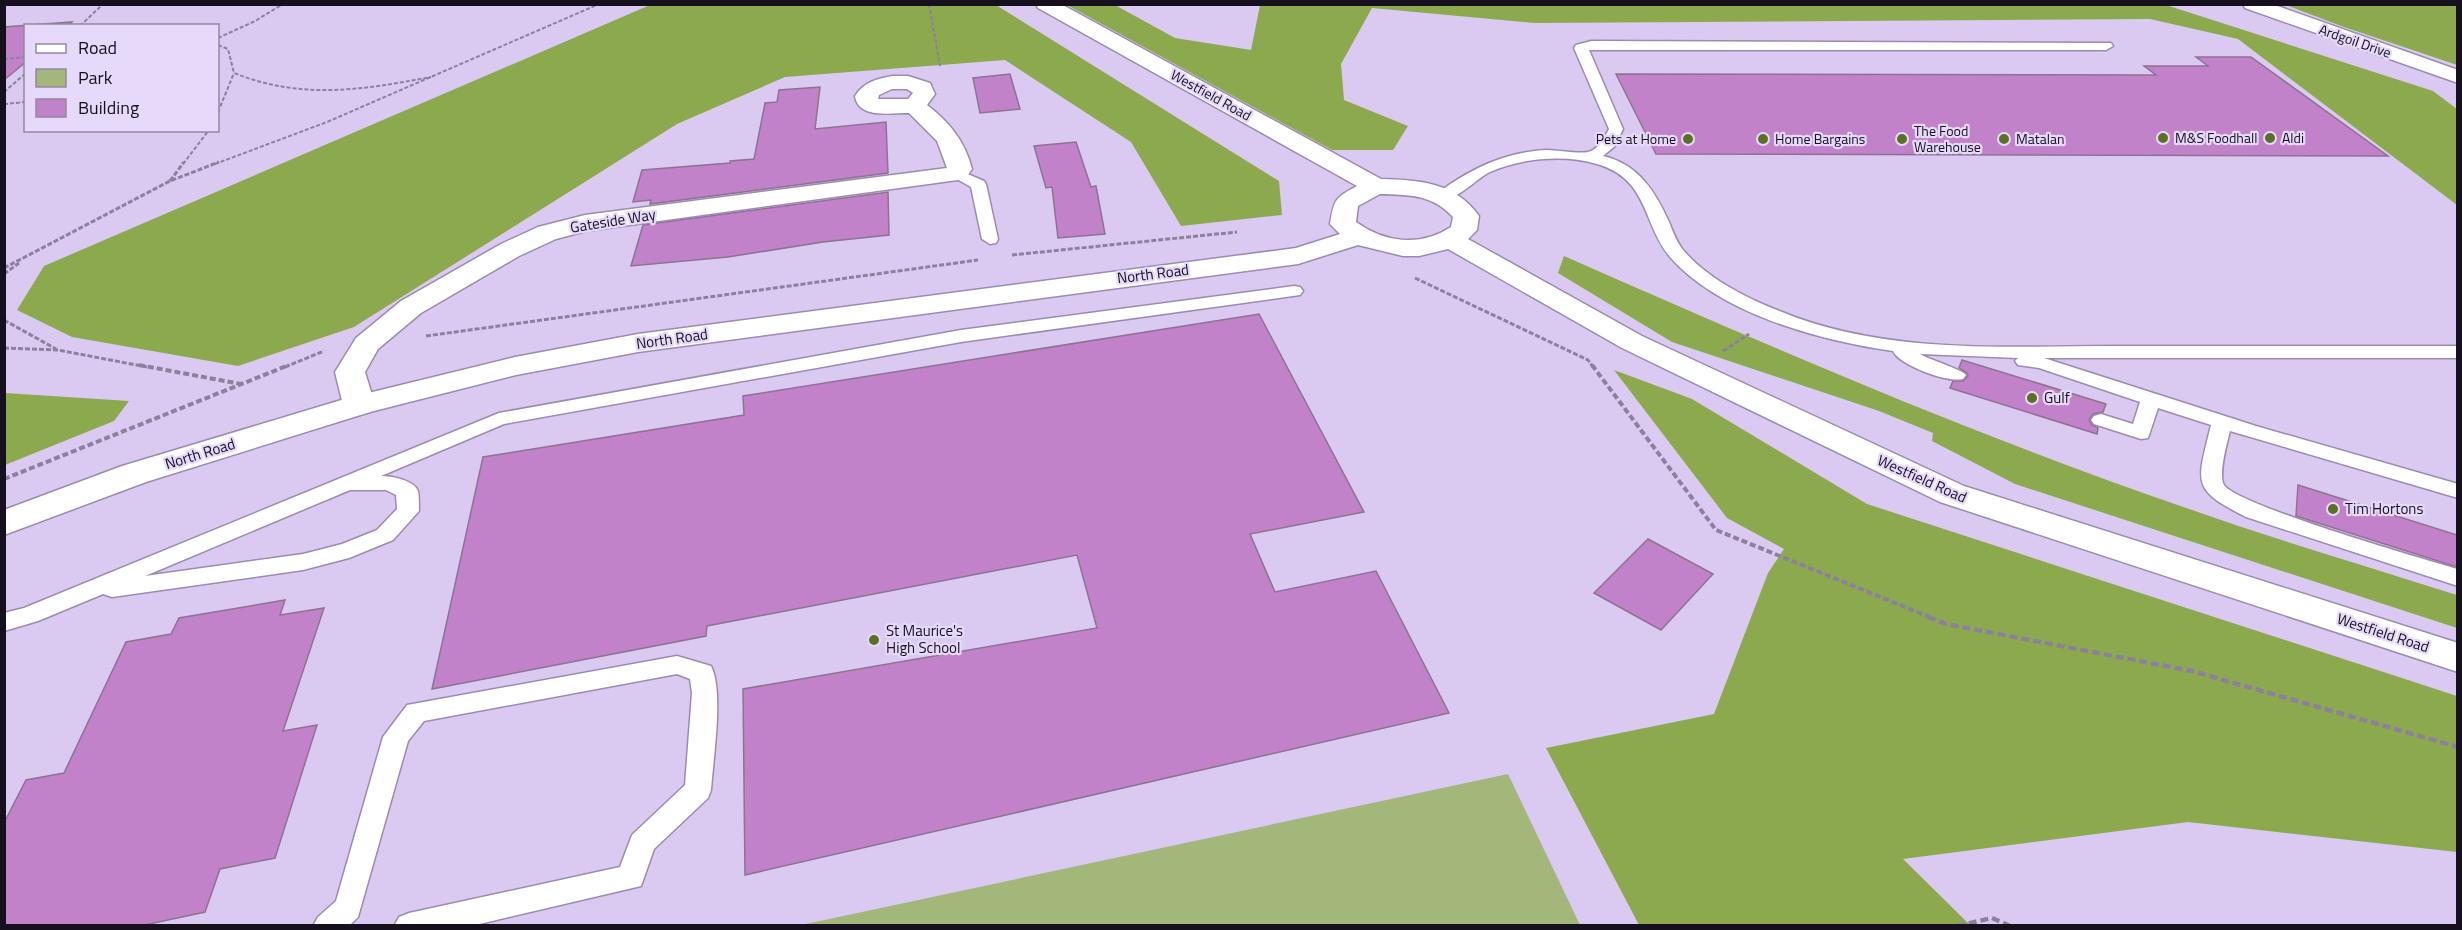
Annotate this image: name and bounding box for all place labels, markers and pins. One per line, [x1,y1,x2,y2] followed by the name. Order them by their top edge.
[1914,120,1981,157] place label: The Food Warehouse
[2175,127,2257,148] place label: M&S Foodhall
[2282,127,2304,148] place label: Aldi
[1596,128,1676,149] place label: Pets at Home
[1775,128,1865,149] place label: Home Bargains
[2016,128,2064,149] place label: Matalan
[2156,131,2170,145] marker: M&S Foodhall
[2263,131,2277,145] marker: Aldi
[1681,132,1695,146] marker: Pets at Home
[1756,132,1770,146] marker: Home Bargains
[1895,132,1909,146] marker: The Food Warehouse
[1997,132,2011,146] marker: Matalan
[2044,386,2070,409] place label: Gulf
[2025,391,2039,405] marker: Gulf
[2345,497,2423,520] place label: Tim Hortons
[2326,502,2340,516] marker: Tim Hortons
[886,619,963,659] place label: St Maurice's High School
[867,633,881,647] marker: St Maurice's High School

